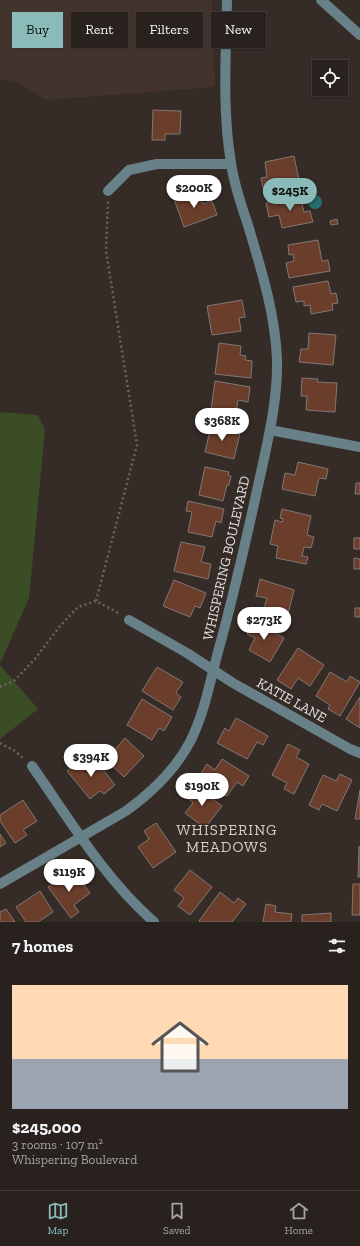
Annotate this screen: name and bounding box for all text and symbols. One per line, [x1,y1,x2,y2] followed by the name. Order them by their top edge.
[12,12,63,48] chip: Buy
[71,12,128,48] chip: Rent
[136,12,203,48] chip: Filters
[211,12,266,48] chip: New
[312,60,348,96] map controls
[312,60,348,96] button: locate
[166,175,222,209] pin: $200K
[262,178,318,212] pin: $245K
[175,180,213,195] text: $200K
[272,183,308,198] text: $245K
[194,408,250,442] pin: $368K
[204,413,240,428] text: $368K
[199,474,254,642] street label: WHISPERING BOULEVARD
[236,607,292,641] pin: $273K
[246,612,282,627] text: $273K
[254,674,330,727] street label: KATIE LANE
[63,744,119,778] pin: $394K
[73,749,109,764] text: $394K
[174,773,230,807] pin: $190K
[185,778,219,793] text: $190K
[177,821,277,856] district label: WHISPERING MEADOWS
[41,859,97,893] pin: $119K
[53,864,85,879] text: $119K
[326,935,348,957] icon: filters
[12,936,73,956] text: 7 homes
[144,1011,216,1083] icon: home
[12,1117,81,1137] text: $245,000
[12,1137,103,1152] text: 3 rooms · 107 m²
[12,1152,137,1167] text: Whispering Boulevard
[47,1200,69,1237] tab: Map
[163,1200,191,1237] tab: Saved
[285,1200,313,1237] tab: Home

